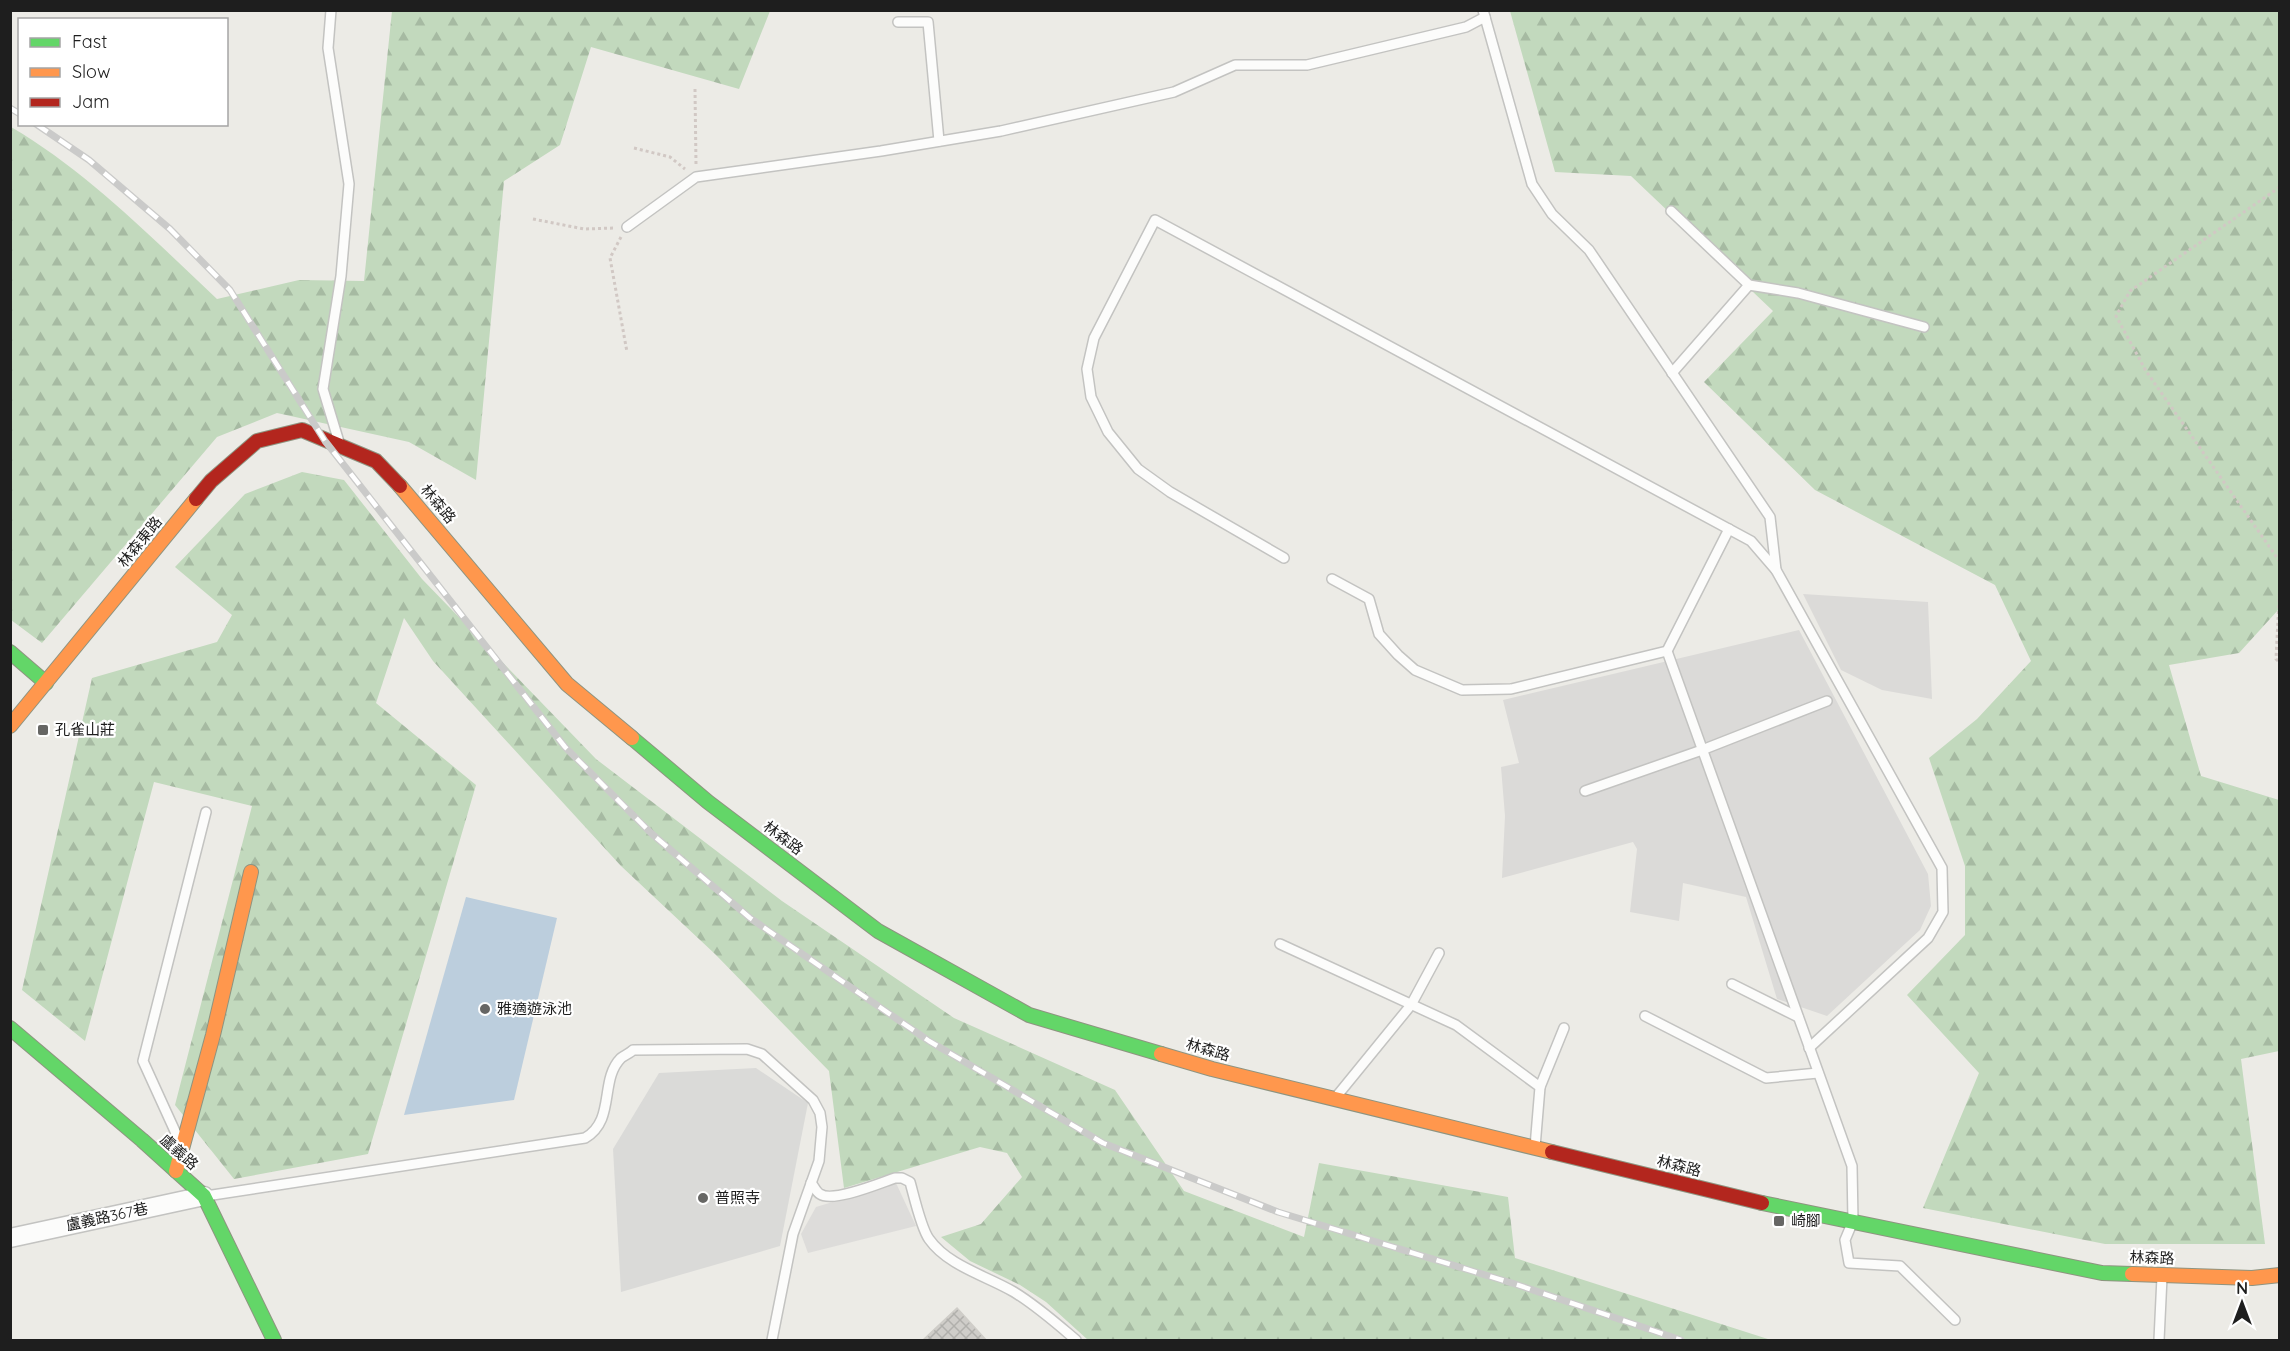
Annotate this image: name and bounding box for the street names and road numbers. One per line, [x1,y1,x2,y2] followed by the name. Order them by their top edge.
[417,480,460,527] street label: 林森路
[113,512,166,571] street label: 林森東路
[760,816,807,859] street label: 林森路
[1184,1034,1232,1065] street label: 林森路
[156,1130,202,1174] street label: 盧義路
[1655,1151,1703,1180] street label: 林森路
[64,1199,150,1234] street label: 盧義路367巷
[2129,1247,2175,1268] street label: 林森路

